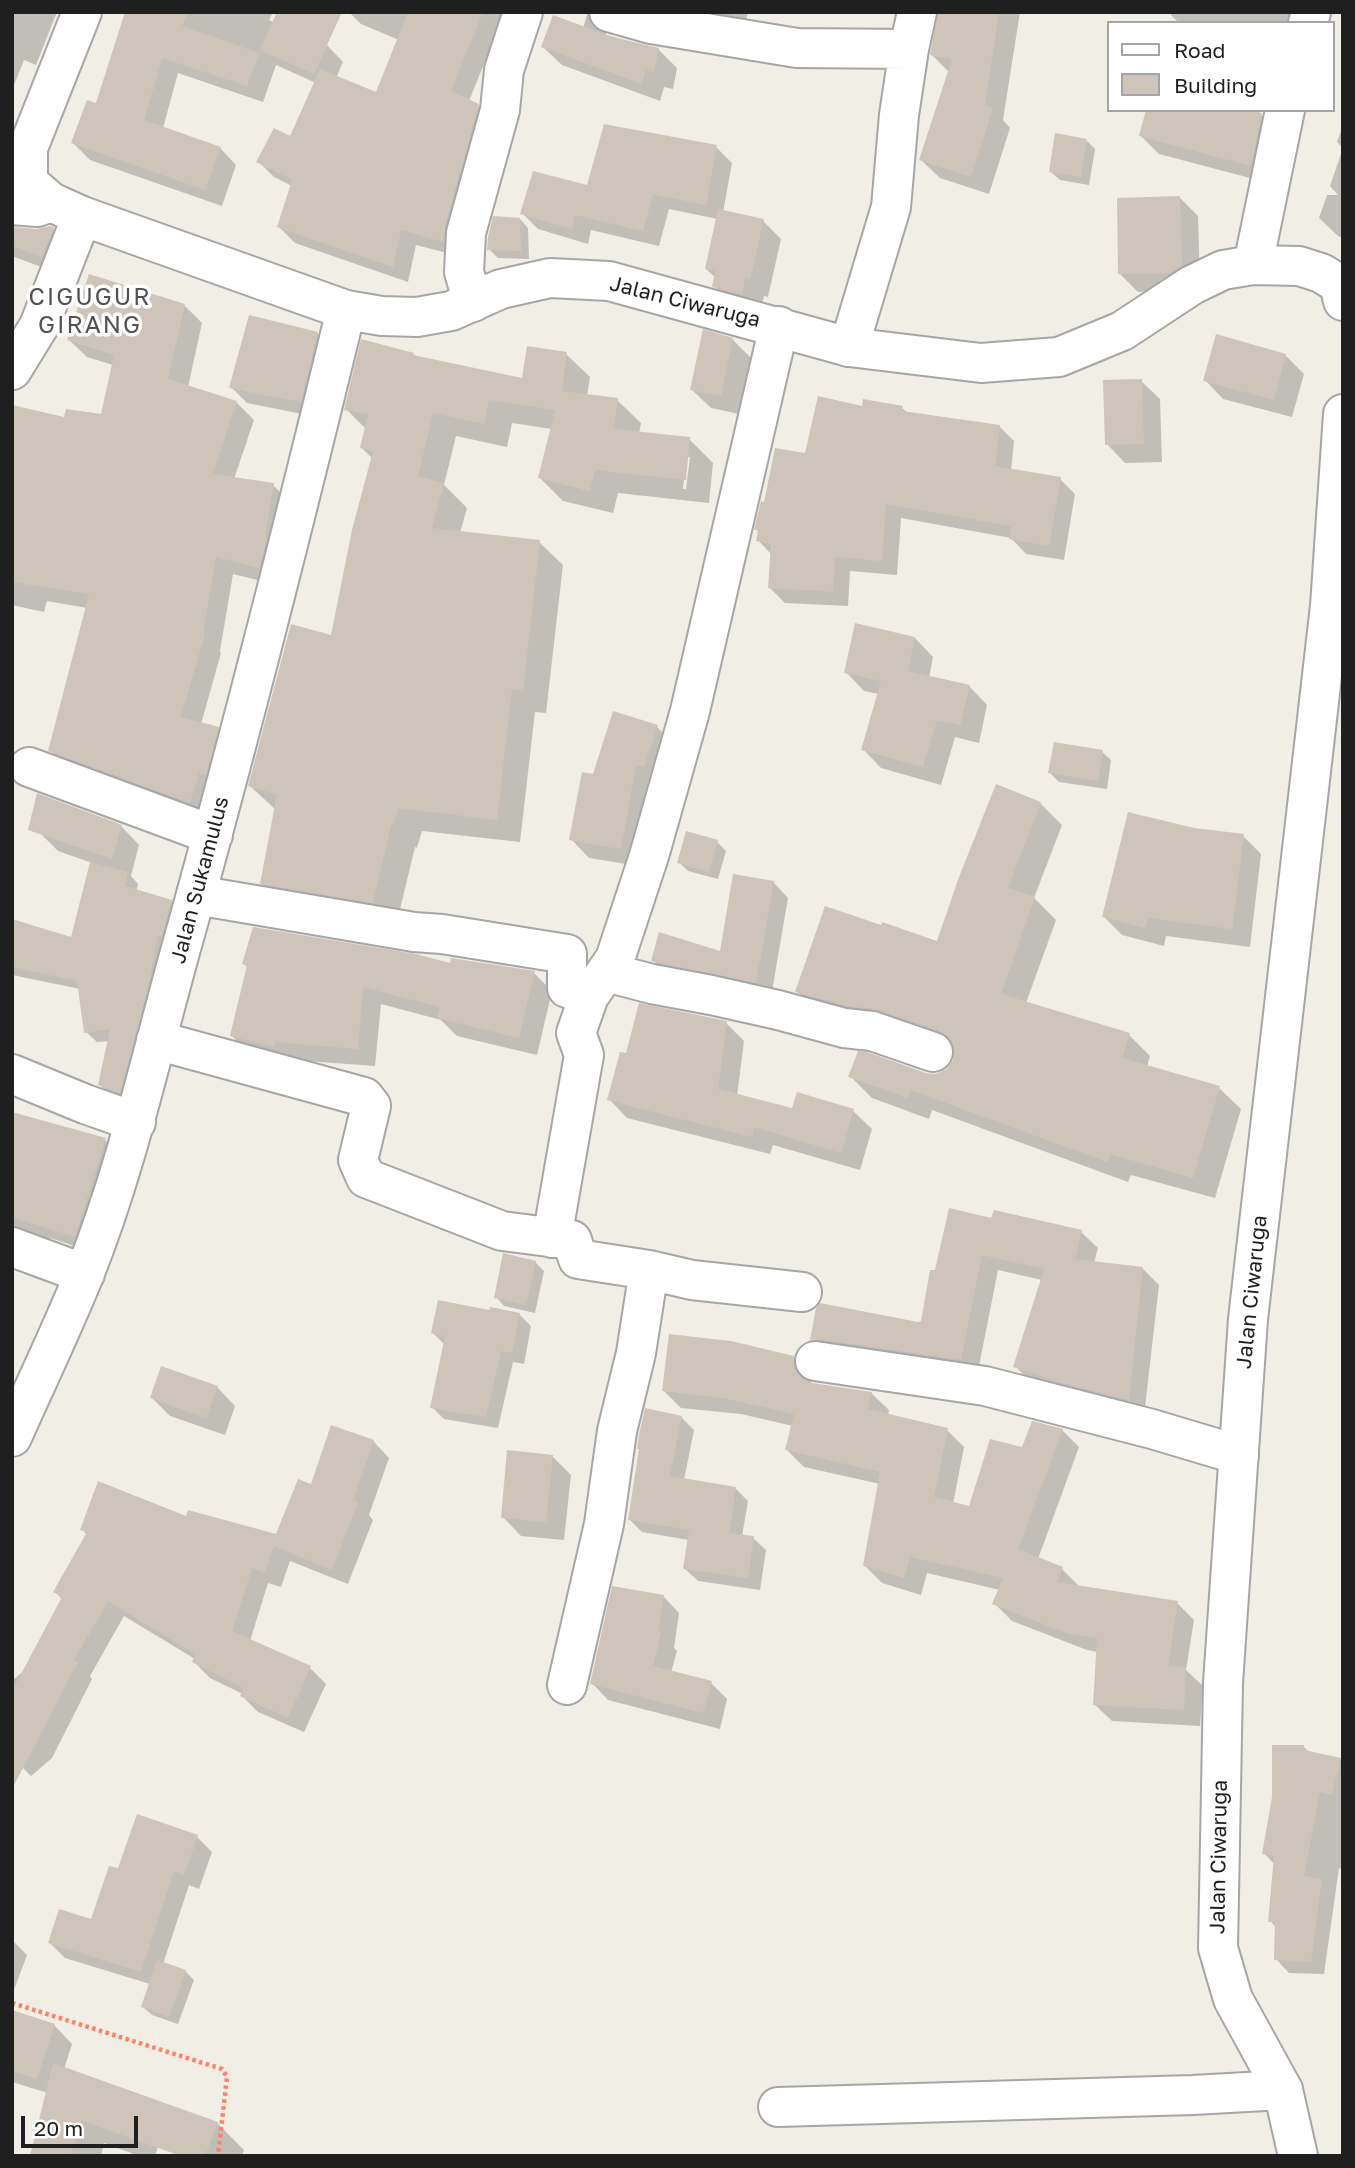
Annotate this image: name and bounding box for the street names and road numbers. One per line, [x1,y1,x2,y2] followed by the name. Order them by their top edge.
[607,271,763,333] street label: Jalan Ciwaruga
[166,794,234,966] street label: Jalan Sukamulus
[1231,1214,1273,1370] street label: Jalan Ciwaruga
[1205,1780,1233,1934] street label: Jalan Ciwaruga

